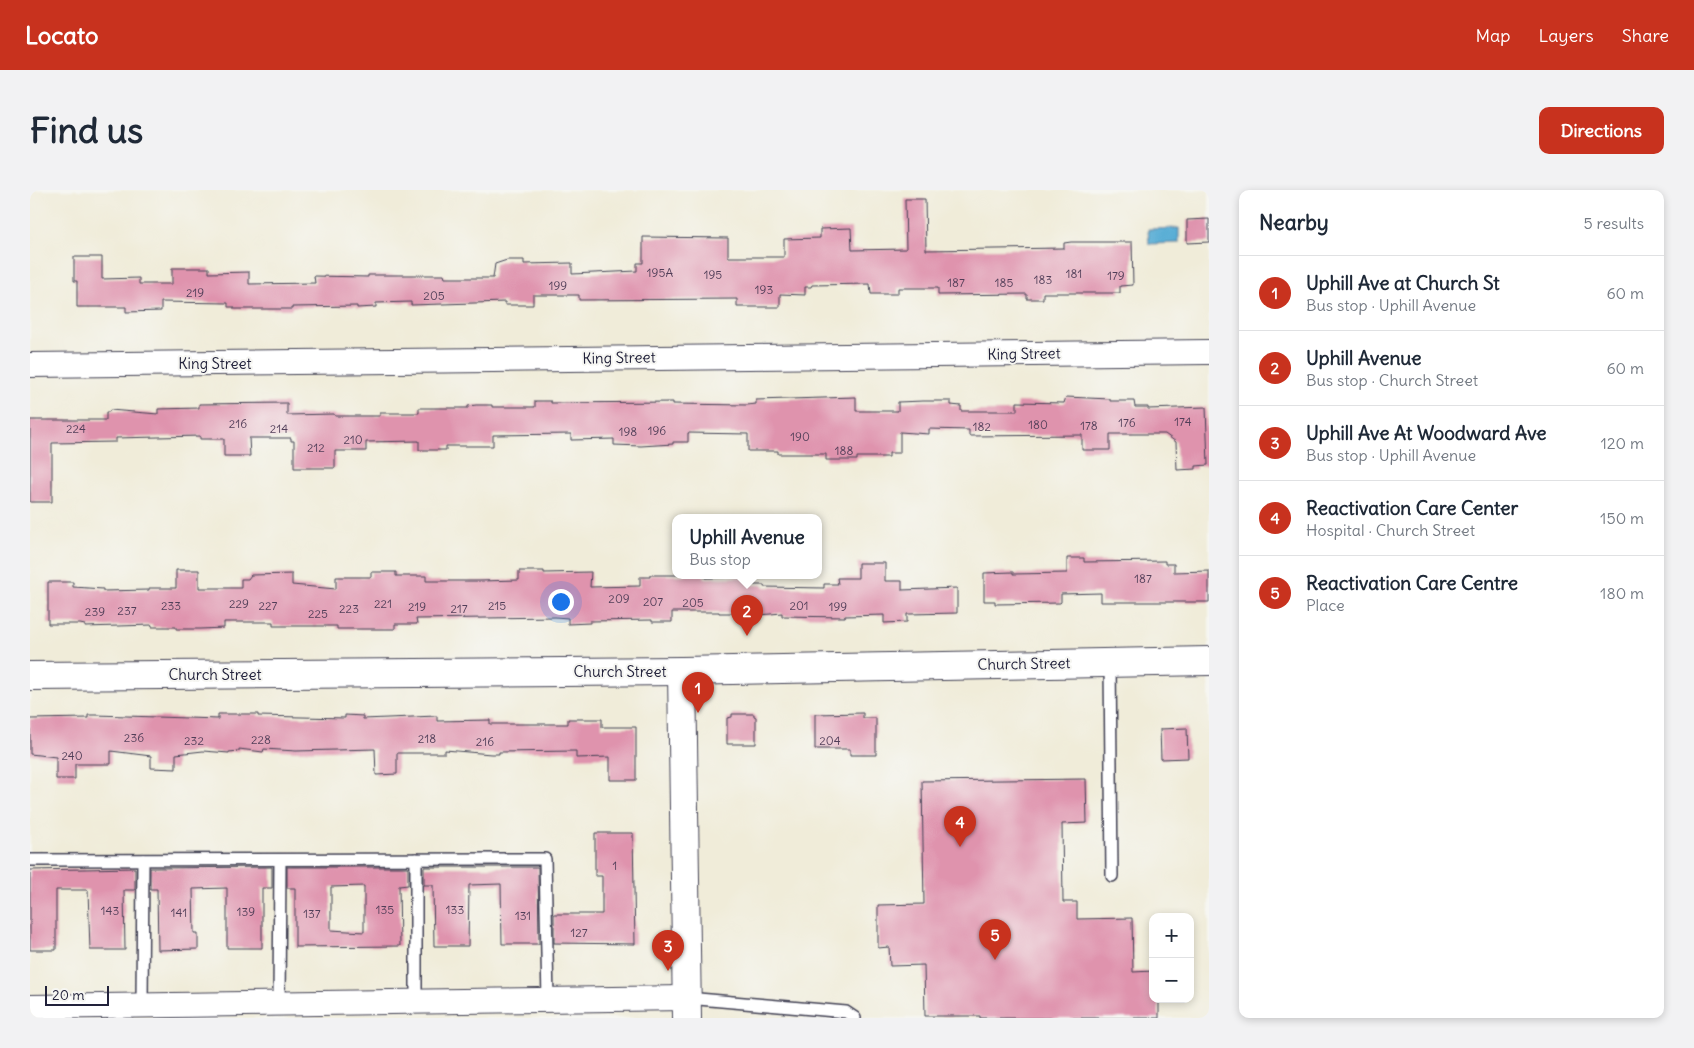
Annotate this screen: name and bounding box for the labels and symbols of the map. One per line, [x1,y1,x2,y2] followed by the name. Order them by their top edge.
[647,265,673,280] house number: 195A
[1066,266,1082,281] house number: 181
[704,267,722,282] house number: 195
[1107,268,1125,283] house number: 179
[1034,272,1052,287] house number: 183
[947,275,965,290] house number: 187
[995,275,1013,290] house number: 185
[549,278,567,293] house number: 199
[755,282,773,297] house number: 193
[186,285,204,300] house number: 219
[423,288,445,303] house number: 205
[987,343,1061,364] street label: King Street
[582,347,656,368] street label: King Street
[178,354,252,373] street label: King Street
[1174,414,1192,429] house number: 174
[1118,415,1136,430] house number: 176
[229,416,247,431] house number: 216
[1028,417,1048,432] house number: 180
[1080,418,1098,433] house number: 178
[973,419,992,434] house number: 182
[66,421,86,436] house number: 224
[270,421,288,436] house number: 214
[648,423,666,438] house number: 196
[619,424,637,439] house number: 198
[790,429,810,444] house number: 190
[343,432,363,447] house number: 210
[307,440,325,455] house number: 212
[835,443,853,458] house number: 188
[1134,571,1152,586] house number: 187
[548,589,574,615] your location
[608,591,630,606] house number: 209
[643,594,663,609] house number: 207
[682,595,704,610] house number: 205
[731,595,763,636] pin: 2
[229,596,249,611] house number: 229
[374,596,392,611] house number: 221
[161,598,181,613] house number: 233
[258,598,278,613] house number: 227
[488,598,506,613] house number: 215
[789,598,809,613] house number: 201
[408,599,426,614] house number: 219
[829,599,847,614] house number: 199
[339,601,359,616] house number: 223
[450,601,468,616] house number: 217
[117,603,137,618] house number: 237
[85,604,105,619] house number: 239
[308,606,328,621] house number: 225
[977,653,1071,674] street label: Church Street
[573,662,667,681] street label: Church Street
[168,665,262,684] street label: Church Street
[682,672,714,713] pin: 1
[124,730,144,745] house number: 236
[418,731,436,746] house number: 218
[251,732,271,747] house number: 228
[184,733,204,748] house number: 232
[819,733,841,748] house number: 204
[476,734,494,749] house number: 216
[61,748,83,763] house number: 240
[944,806,976,847] pin: 4
[613,858,617,873] house number: 1
[376,902,394,917] house number: 135
[446,902,464,917] house number: 133
[101,903,119,918] house number: 143
[237,904,255,919] house number: 139
[171,905,187,920] house number: 141
[303,906,321,921] house number: 137
[515,908,531,923] house number: 131
[979,919,1011,960] pin: 5
[570,925,588,940] house number: 127
[652,930,684,971] pin: 3
[45,983,109,1006] scale bar

